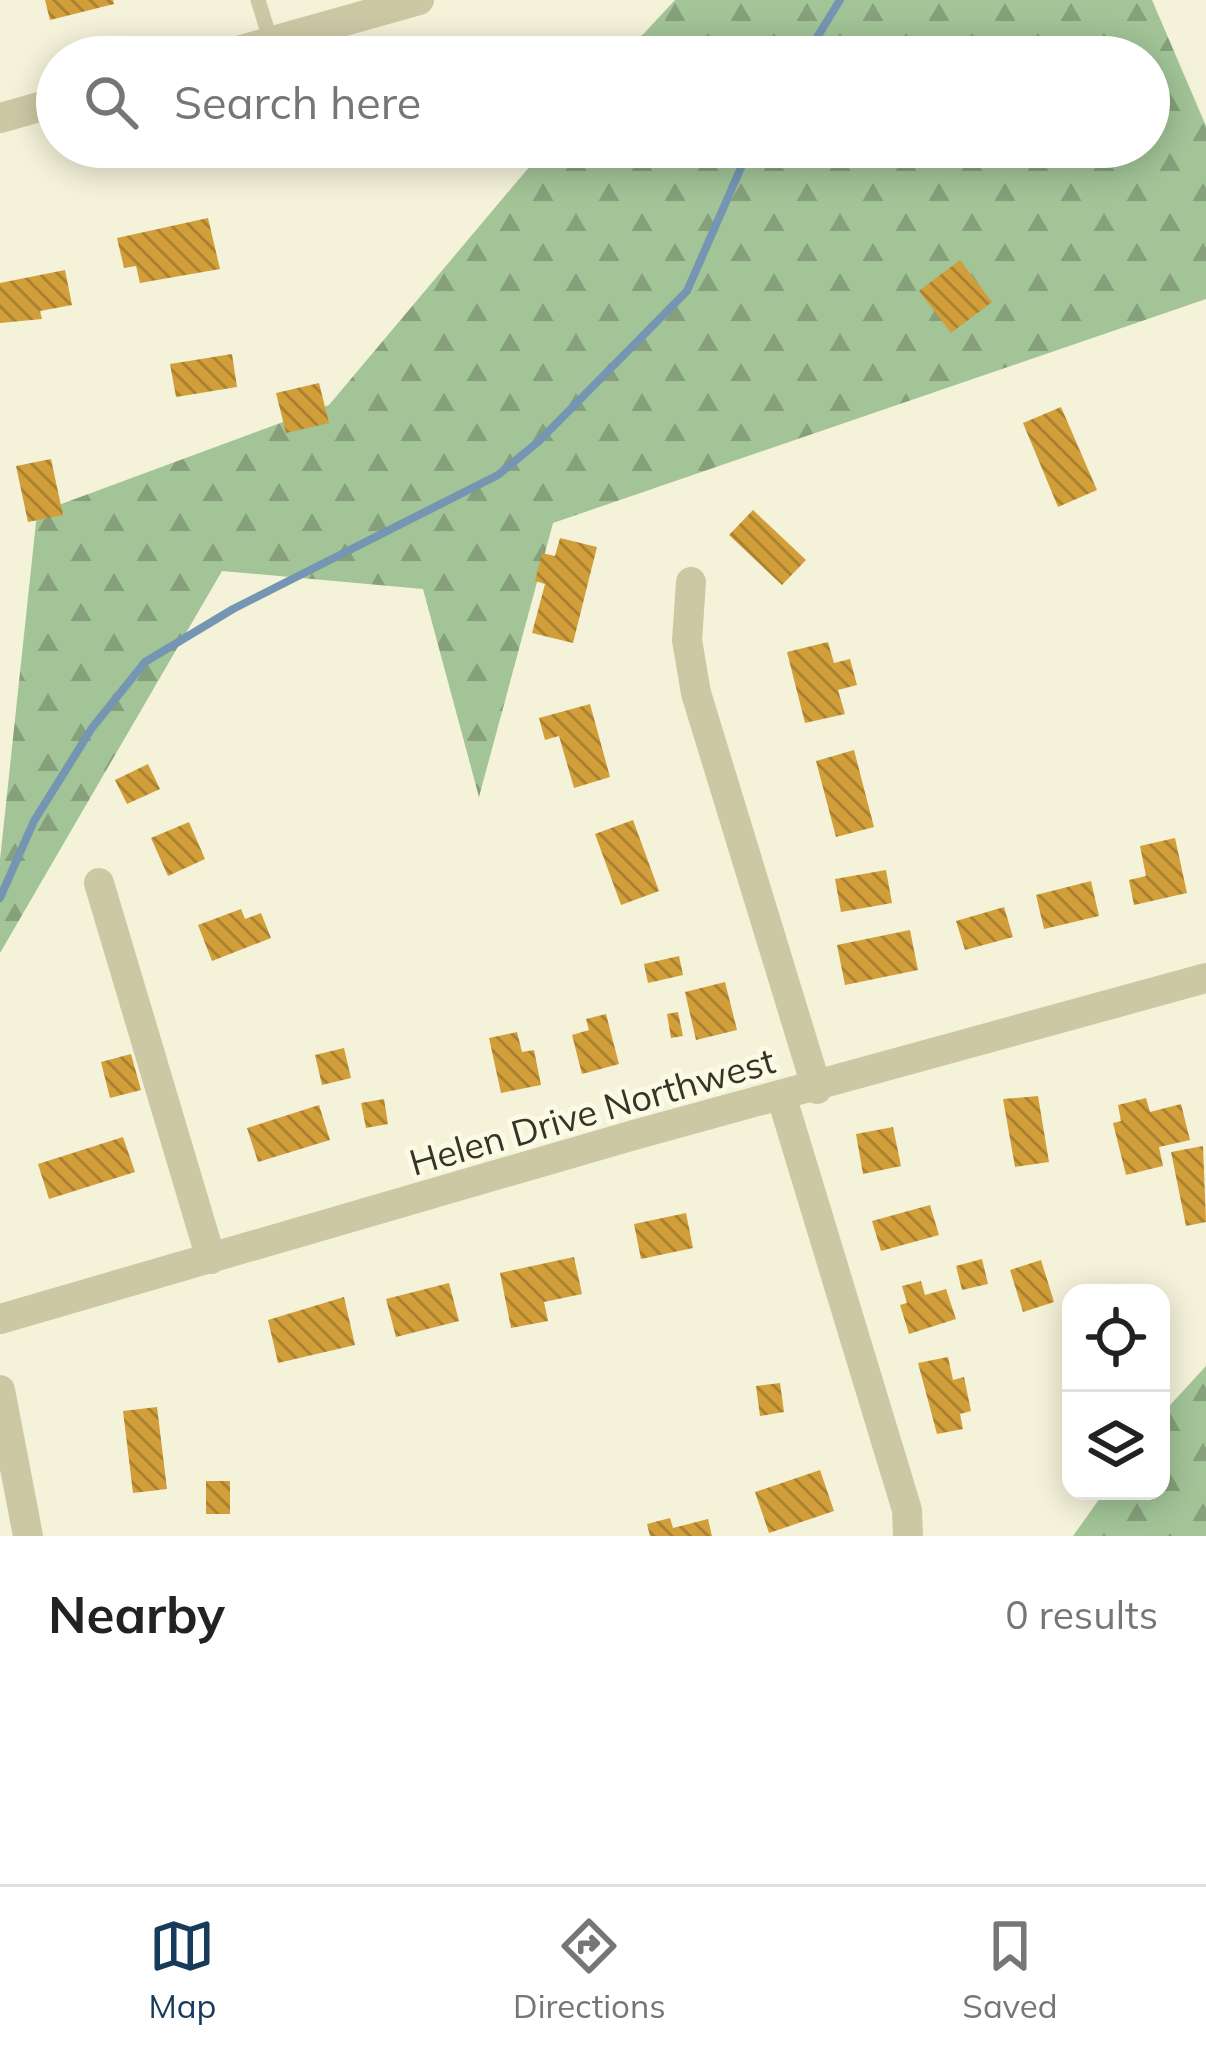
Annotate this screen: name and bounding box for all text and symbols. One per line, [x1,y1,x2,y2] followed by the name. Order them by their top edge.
[36,36,1170,168] search box
[78,69,144,135] icon: search
[174,74,421,130] text: Search here
[404,1037,780,1185] street label: Helen Drive Northwest
[1062,1284,1170,1500] map controls
[1062,1284,1170,1392] button: locate
[1062,1392,1170,1500] button: layers
[48,1582,225,1646] text: Nearby
[1005,1590,1158,1639] text: 0 results
[148,1913,216,2026] tab: Map
[513,1913,666,2026] tab: Directions
[962,1913,1058,2026] tab: Saved

